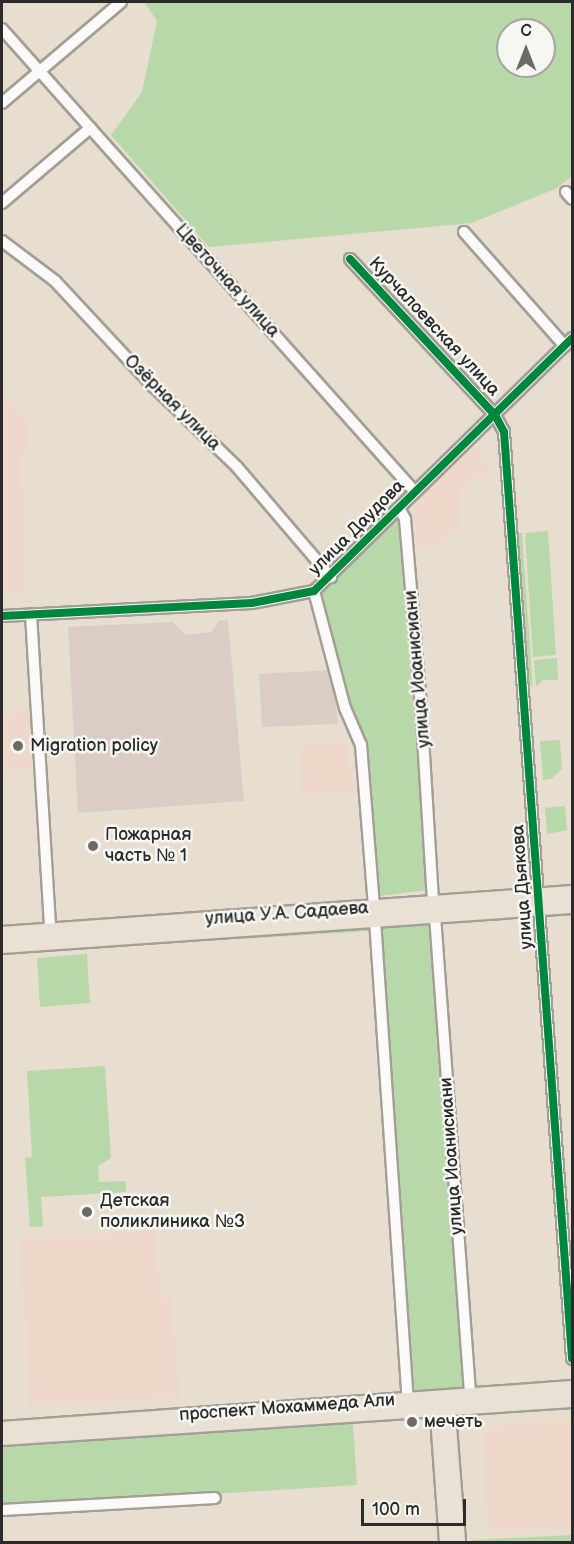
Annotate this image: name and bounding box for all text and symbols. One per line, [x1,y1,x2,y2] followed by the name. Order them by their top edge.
[496,18,556,78] north arrow
[520,22,532,41] text: С
[170,220,284,342] street label: Цветочная улица
[364,253,504,401] street label: Курчалоевская улица
[119,350,225,456] street label: Озёрная улица
[305,476,409,580] street label: улица Даудова
[400,589,436,749] street label: улица Иоанисиани
[30,735,158,757] place label: Migration policy
[11,739,25,753] marker: Migration policy
[508,824,538,950] street label: улица Дьякова
[105,825,191,868] place label: Пожарная часть № 1
[86,839,100,853] marker: Пожарная часть № 1
[205,898,369,930] street label: улица У.А. Садаева
[436,1076,468,1236] street label: улица Иоанисиани
[100,1191,245,1234] place label: Детская поликлиника №3
[78,1203,96,1221] marker: Детская поликлиника №3
[178,1390,396,1426] street label: проспект Мохаммеда Али
[424,1411,482,1433] place label: мечеть
[405,1415,419,1429] marker: мечеть
[364,1487,469,1525] scale bar
[372,1499,420,1520] text: 100 m

